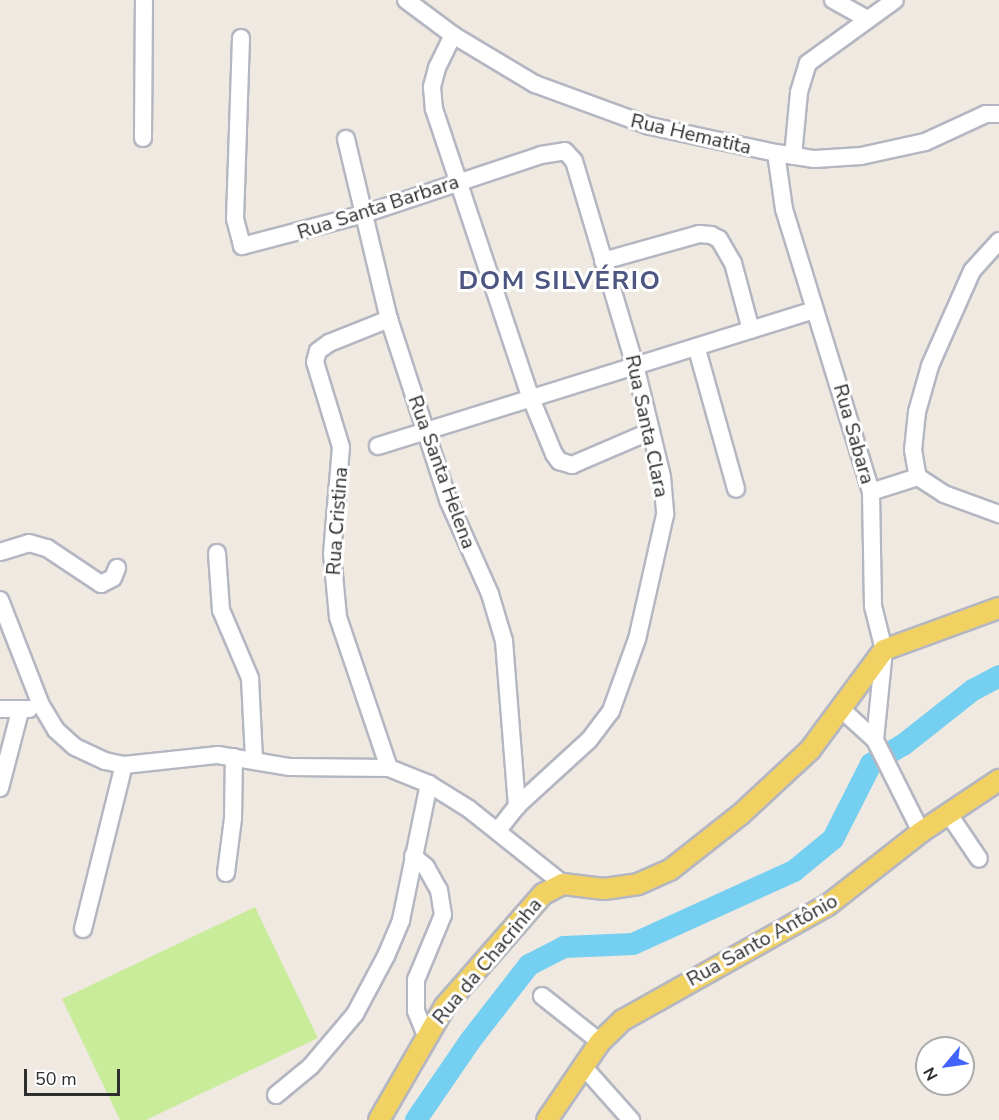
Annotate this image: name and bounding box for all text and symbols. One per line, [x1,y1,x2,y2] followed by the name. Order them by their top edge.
[628,108,754,160] street label: Rua Hematita
[294,170,462,244] street label: Rua Santa Barbara
[458,265,662,297] district label: DOM SILVÉRIO
[620,353,674,499] street label: Rua Santa Clara
[828,381,880,487] street label: Rua Sabara
[403,392,481,552] street label: Rua Santa Helena
[321,466,353,576] street label: Rua Cristina
[682,889,842,991] street label: Rua Santo Antônio
[427,893,547,1029] street label: Rua da Chacrinha
[915,1036,975,1096] north arrow
[27,1057,123,1095] scale bar
[918,1063,944,1084] text: N
[35,1067,77,1091] text: 50 m

